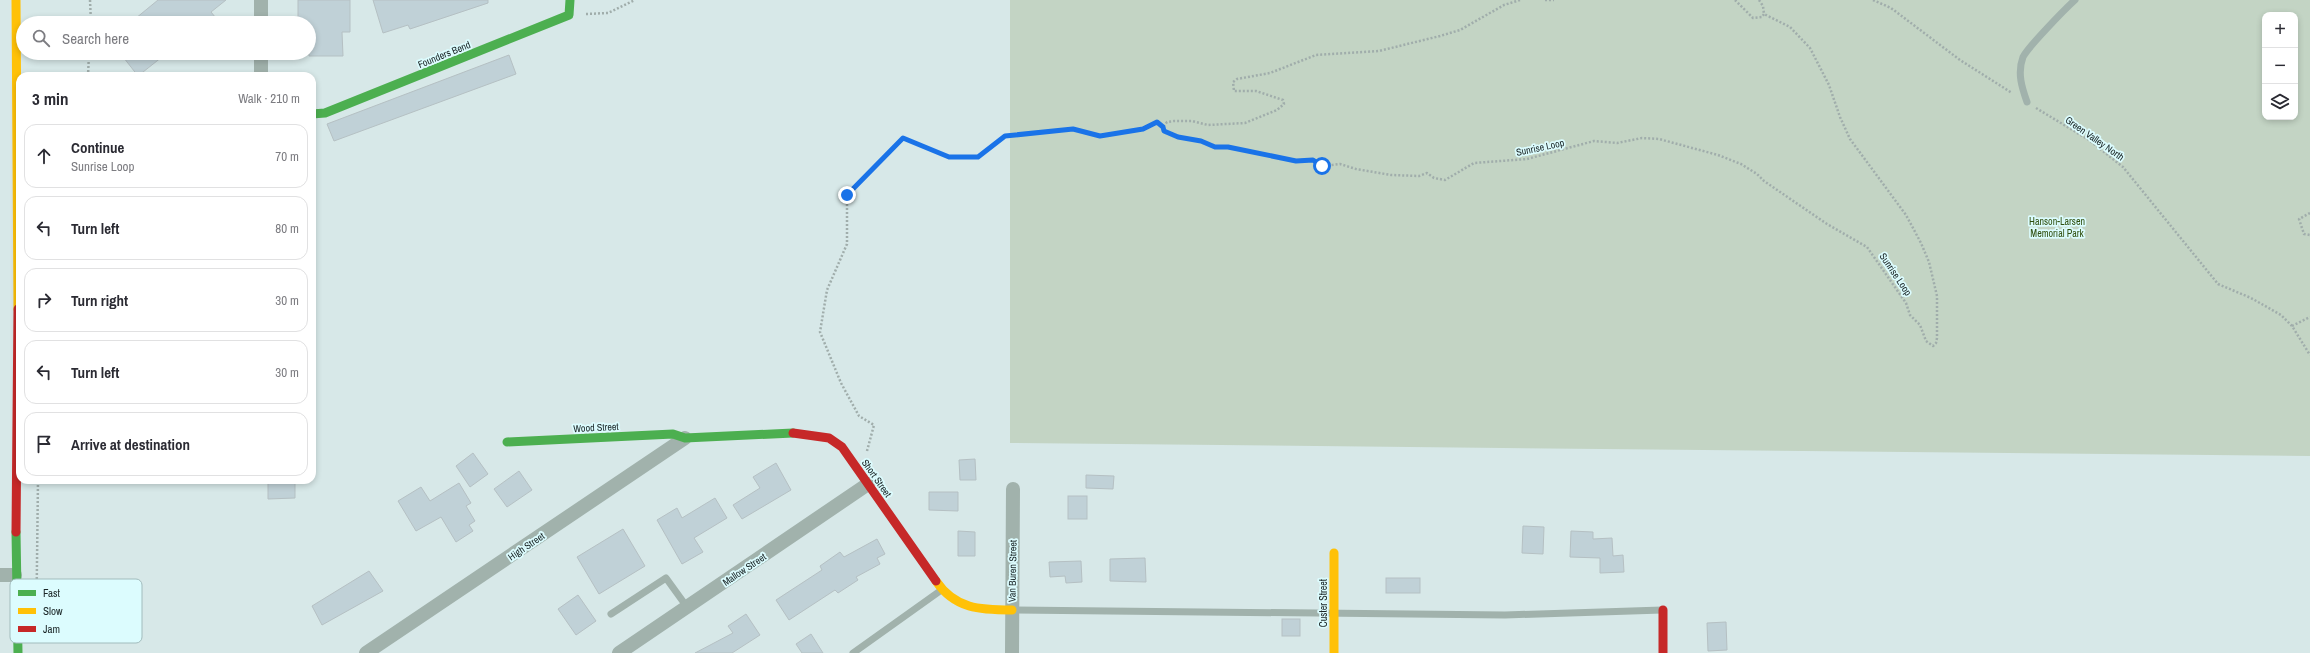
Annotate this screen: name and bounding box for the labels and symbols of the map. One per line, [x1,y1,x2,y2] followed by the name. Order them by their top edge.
[416,38,472,71] street label: Founders Bend
[2063,113,2127,164] street label: Green Valley North
[1515,136,1566,159] street label: Sunrise Loop
[1313,157,1331,175] route start
[838,186,856,204] route end
[2029,215,2085,240] park label: Hanson-Larsen Memorial Park
[1877,250,1915,298] street label: Sunrise Loop
[573,420,620,435] street label: Wood Street
[859,457,895,501] street label: Short Street
[505,529,548,563] street label: High Street
[1005,539,1020,602] street label: Van Buren Street
[720,550,769,589] street label: Mallow Street
[1317,578,1330,627] street label: Custer Street
[10,579,142,643] legend
[43,586,61,600] text: Fast
[43,604,63,618] text: Slow
[43,622,60,636] text: Jam

